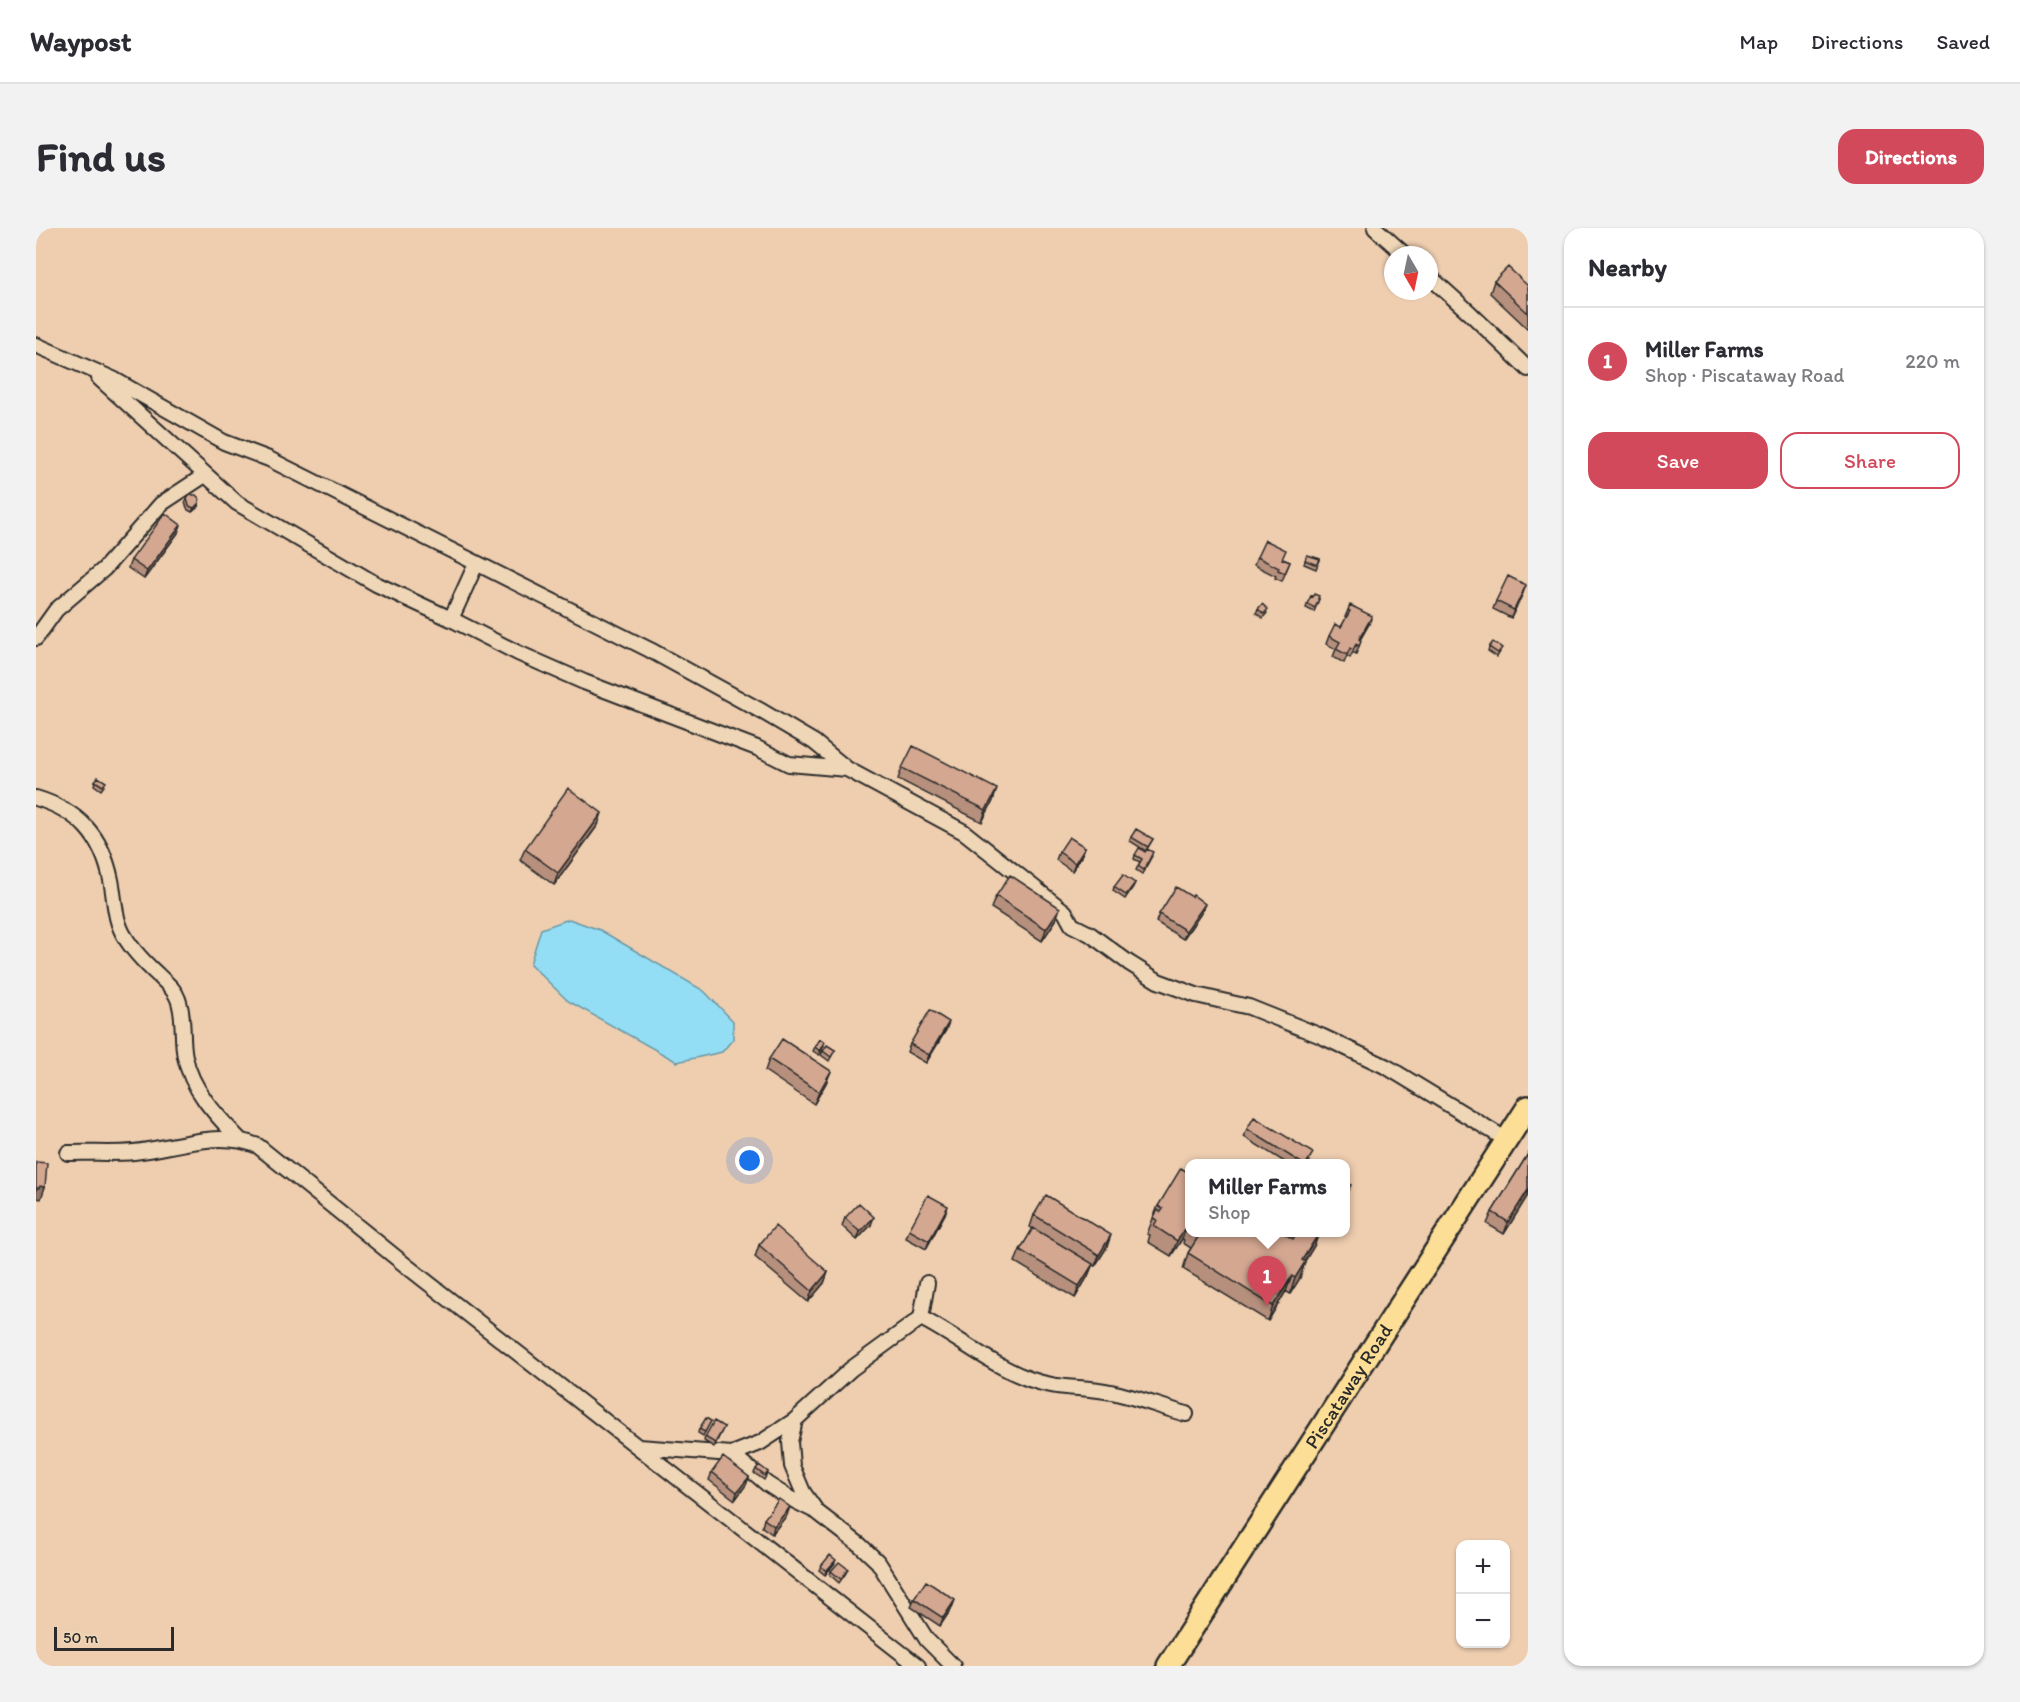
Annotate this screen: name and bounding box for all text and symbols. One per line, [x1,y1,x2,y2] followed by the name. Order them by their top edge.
[30,24,132,58] text: Waypost
[1740,29,1778,54] text: Map
[1811,29,1903,54] text: Directions
[1936,29,1990,54] text: Saved
[1838,129,1984,184] button: Directions
[36,131,166,182] text: Find us
[1384,246,1438,300] north arrow
[1588,251,1667,283] text: Nearby
[1645,336,1764,363] text: Miller Farms
[1603,349,1612,373] text: 1
[1905,349,1960,373] text: 220 m
[1645,363,1845,387] text: Shop · Piscataway Road
[1588,432,1768,489] button: Save
[1780,432,1960,489] button: Share
[735,1146,764,1175] your location
[1185,1159,1350,1237] popup
[1208,1173,1327,1200] text: Miller Farms
[1208,1200,1250,1224] text: Shop
[1248,1256,1286,1306] pin: 1
[1299,1319,1397,1453] street label: Piscataway Road
[1456,1540,1510,1648] map controls
[1456,1540,1510,1594] button: +
[1456,1594,1510,1648] button: −
[54,1624,174,1652] scale bar
[63,1628,98,1647] text: 50 m

